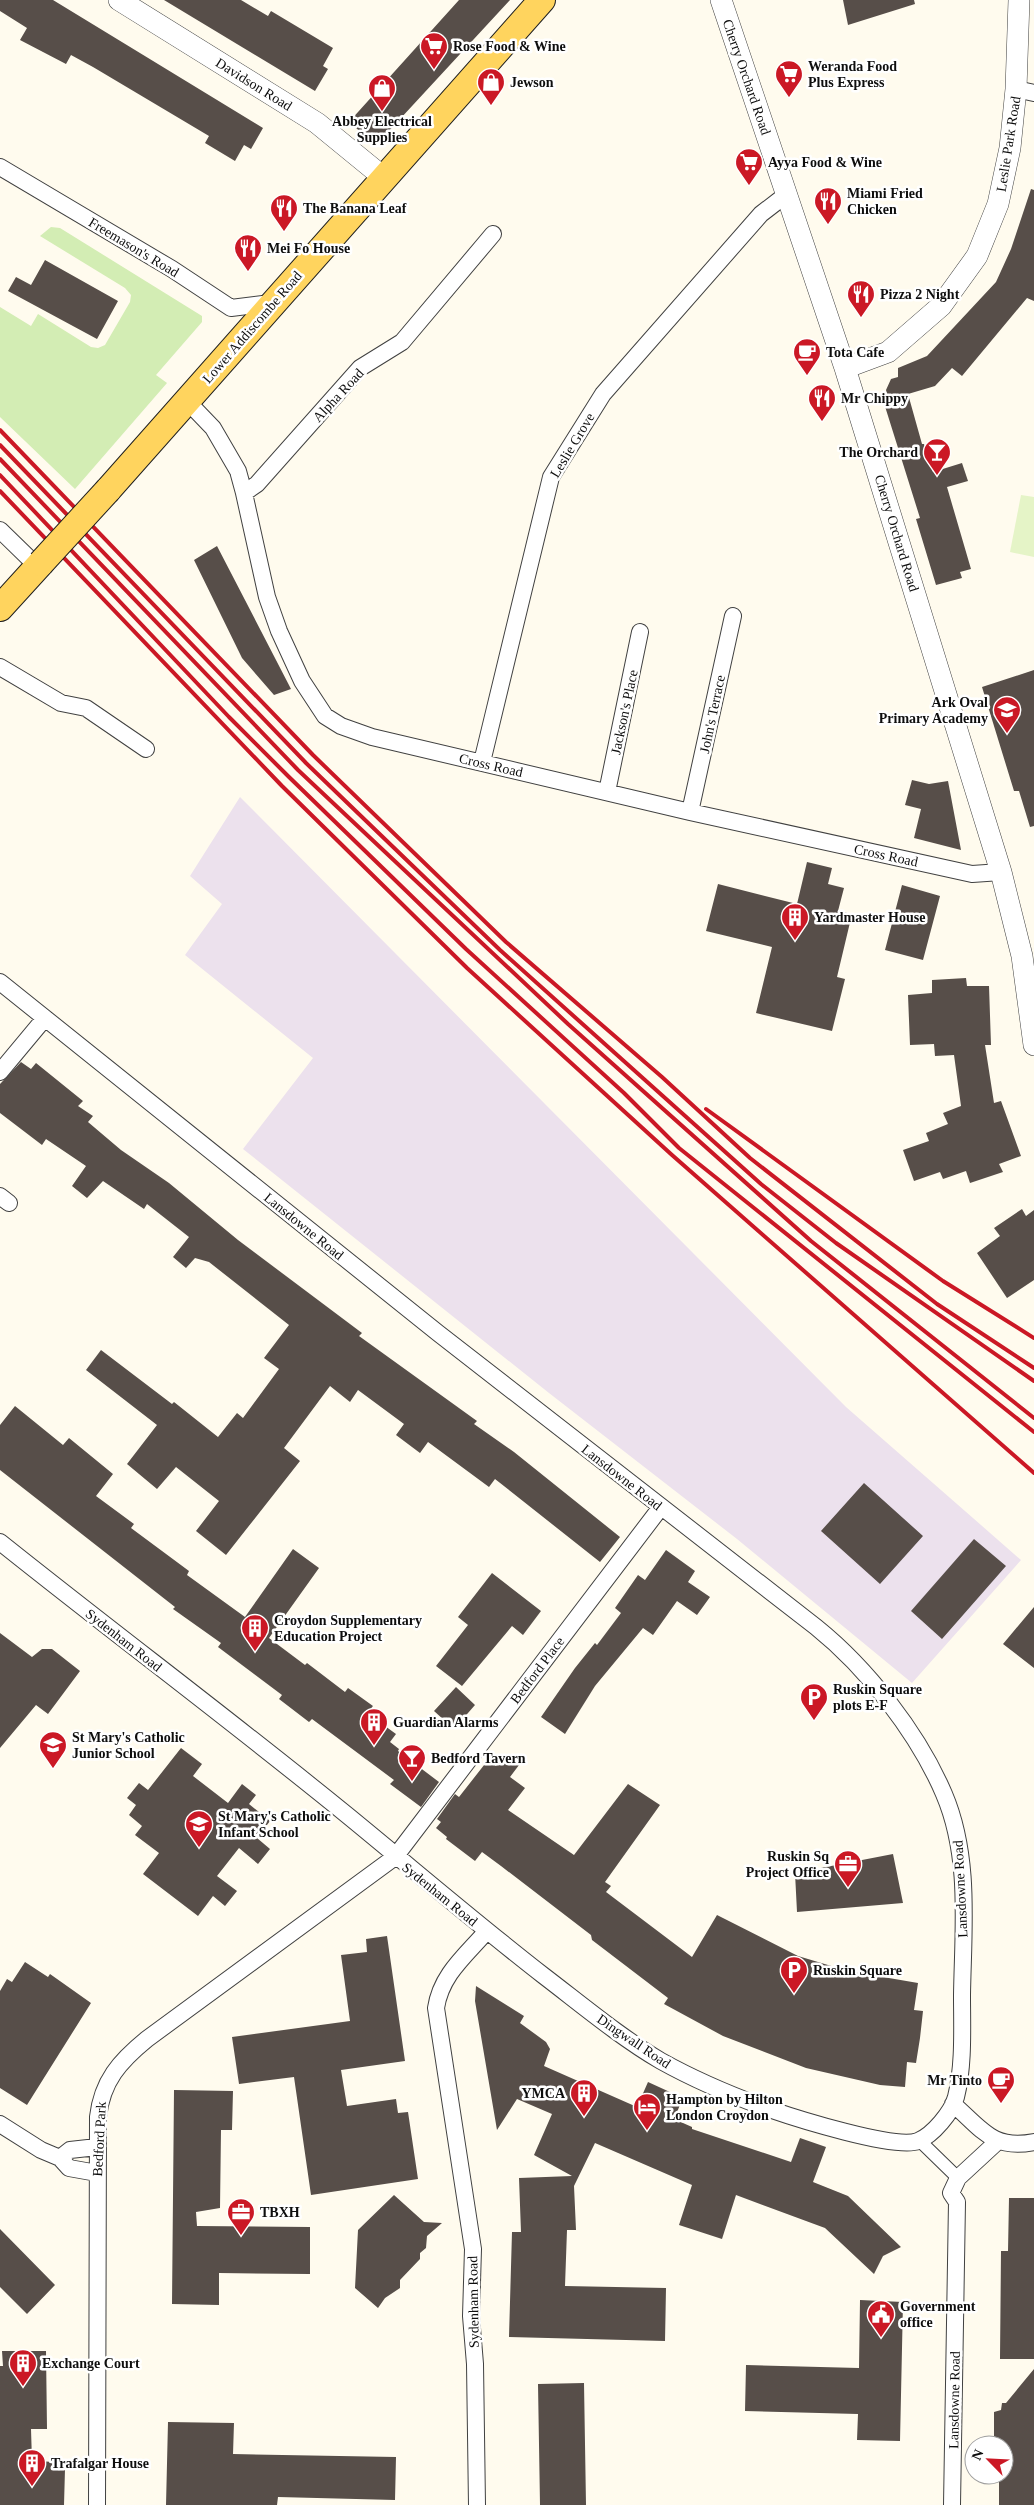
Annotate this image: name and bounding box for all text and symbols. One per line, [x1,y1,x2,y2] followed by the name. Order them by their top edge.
[720,17,773,137] street label: Cherry Orchard Road
[419,31,449,70] supermarket icon: Rose Food & Wine
[453,39,566,54] place label: Rose Food & Wine
[213,55,294,114] street label: Davidson Road
[774,59,804,98] supermarket icon: Weranda Food Plus Express
[808,59,897,90] place label: Weranda Food Plus Express
[476,67,506,106] shop icon: Jewson
[367,73,397,112] shop icon: Abbey Electrical Supplies
[510,75,554,90] place label: Jewson
[994,95,1023,193] street label: Leslie Park Road
[332,114,432,145] place label: Abbey Electrical Supplies
[734,147,764,186] supermarket icon: Ayya Food & Wine
[768,155,882,170] place label: Ayya Food & Wine
[813,186,843,225] restaurant icon: Miami Fried Chicken
[847,186,923,217] place label: Miami Fried Chicken
[269,193,299,232] restaurant icon: The Banana Leaf
[303,201,407,216] place label: The Banana Leaf
[86,215,182,280] street label: Freemason's Road
[233,233,263,272] restaurant icon: Mei Fo House
[267,241,350,256] place label: Mei Fo House
[200,268,305,386] street label: Lower Addiscombe Road
[846,279,876,318] restaurant icon: Pizza 2 Night
[880,287,960,302] place label: Pizza 2 Night
[792,337,822,376] cafe icon: Tota Cafe
[826,345,884,360] place label: Tota Cafe
[310,366,367,425] street label: Alpha Road
[807,383,837,422] restaurant icon: Mr Chippy
[841,391,908,406] place label: Mr Chippy
[547,410,598,480] street label: Leslie Grove
[922,437,952,476] bar icon: The Orchard
[839,445,918,460] place label: The Orchard
[872,473,921,593] street label: Cherry Orchard Road
[608,668,641,756] street label: Jackson's Place
[697,674,728,755] street label: John's Terrace
[879,695,988,726] place label: Ark Oval Primary Academy
[992,695,1022,734] school or university icon: Ark Oval Primary Academy
[458,751,524,780] street label: Cross Road
[853,841,919,870] street label: Cross Road
[780,902,810,941] building icon: Yardmaster House
[814,910,925,925] place label: Yardmaster House
[261,1190,346,1263] street label: Lansdowne Road
[579,1441,665,1513] street label: Lansdowne Road
[83,1606,165,1675] street label: Sydenham Road
[240,1613,270,1652] building icon: Croydon Supplementary Education Project
[274,1613,422,1644] place label: Croydon Supplementary Education Project
[507,1634,567,1707] street label: Bedford Place
[799,1682,829,1721] parking icon: Ruskin Square plots E-F
[833,1682,922,1713] place label: Ruskin Square plots E-F
[359,1707,389,1746] building icon: Guardian Alarms
[393,1715,499,1730] place label: Guardian Alarms
[38,1730,68,1769] school or university icon: St Mary's Catholic Junior School
[72,1730,185,1761] place label: St Mary's Catholic Junior School
[397,1743,427,1782] bar icon: Bedford Tavern
[431,1751,526,1766] place label: Bedford Tavern
[184,1809,214,1848] school or university icon: St Mary's Catholic Infant School
[218,1809,331,1840] place label: St Mary's Catholic Infant School
[950,1840,971,1938] street label: Lansdowne Road
[746,1849,829,1880] place label: Ruskin Sq Project Office
[833,1849,863,1888] office icon: Ruskin Sq Project Office
[399,1860,480,1929] street label: Sydenham Road
[779,1955,809,1994] parking icon: Ruskin Square
[813,1963,902,1978] place label: Ruskin Square
[594,2011,673,2071] street label: Dingwall Road
[986,2065,1016,2104] cafe icon: Mr Tinto
[927,2073,982,2088] place label: Mr Tinto
[569,2078,599,2117] building icon: YMCA
[521,2086,566,2101] place label: YMCA
[632,2092,662,2131] hotel icon: Hampton by Hilton London Croydon
[666,2092,783,2123] place label: Hampton by Hilton London Croydon
[90,2101,109,2177] street label: Bedford Park
[226,2197,256,2236] office icon: TBXH
[260,2205,300,2220] place label: TBXH
[465,2256,482,2348] street label: Sydenham Road
[866,2299,896,2338] public building icon: Government office
[900,2299,976,2330] place label: Government office
[8,2348,38,2387] building icon: Exchange Court
[946,2351,963,2449] street label: Lansdowne Road
[42,2356,140,2371] place label: Exchange Court
[964,2435,1014,2485] north arrow
[969,2447,986,2463] text: N
[17,2448,47,2487] building icon: Trafalgar House
[51,2456,149,2471] place label: Trafalgar House

